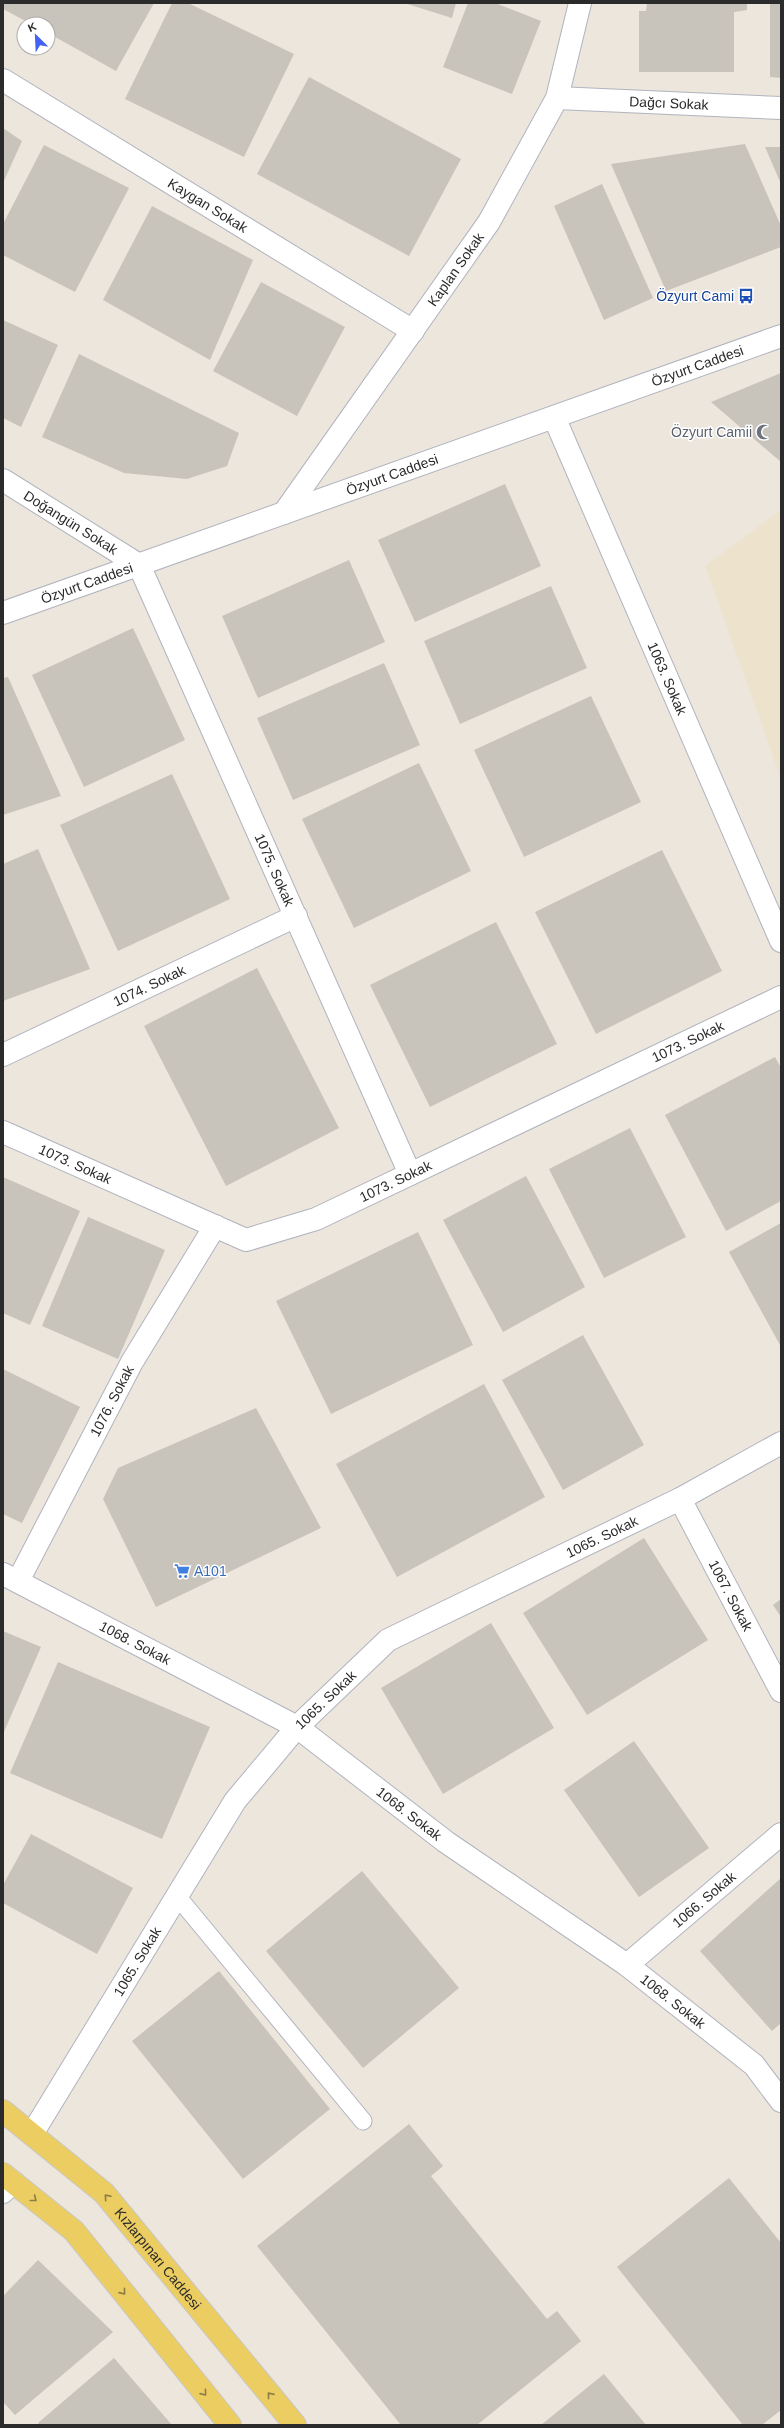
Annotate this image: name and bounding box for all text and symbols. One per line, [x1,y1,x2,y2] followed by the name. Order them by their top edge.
[16,16,56,56] north arrow
[26,20,38,34] text: K
[629,93,710,113] street label: Dağcı Sokak
[165,175,251,236] street label: Kaygan Sokak
[424,229,488,309] street label: Kaplan Sokak
[656,287,734,304] place label: Özyurt Cami
[737,287,755,305] bus stop icon: Özyurt Cami
[649,342,745,390] street label: Özyurt Caddesi
[671,423,752,440] place label: Özyurt Camii
[755,423,773,441] mosque icon: Özyurt Camii
[344,451,440,498] street label: Özyurt Caddesi
[21,487,122,558] street label: Doğangün Sokak
[38,559,135,607] street label: Özyurt Caddesi
[644,640,691,718] street label: 1063. Sokak
[251,831,298,910] street label: 1075. Sokak
[111,961,189,1009] street label: 1074. Sokak
[649,1017,727,1065] street label: 1073. Sokak
[36,1141,115,1188] street label: 1073. Sokak
[357,1157,435,1205] street label: 1073. Sokak
[87,1362,137,1439] street label: 1076. Sokak
[563,1512,641,1561] street label: 1065. Sokak
[706,1557,756,1635] street label: 1067. Sokak
[173,1562,191,1580] supermarket icon: A101
[194,1563,227,1579] place label: A101
[97,1618,174,1668] street label: 1068. Sokak
[292,1666,360,1732] street label: 1065. Sokak
[373,1783,446,1844] street label: 1068. Sokak
[669,1868,740,1931] street label: 1066. Sokak
[110,1923,165,1999] street label: 1065. Sokak
[637,1971,709,2032] street label: 1068. Sokak
[29,2194,36,2201] one-way arrow
[105,2195,112,2202] one-way arrow
[111,2204,205,2313] street label: Kızlarpınarı Caddesi
[118,2287,125,2294] one-way arrow
[200,2389,207,2396] one-way arrow
[267,2392,274,2399] one-way arrow

